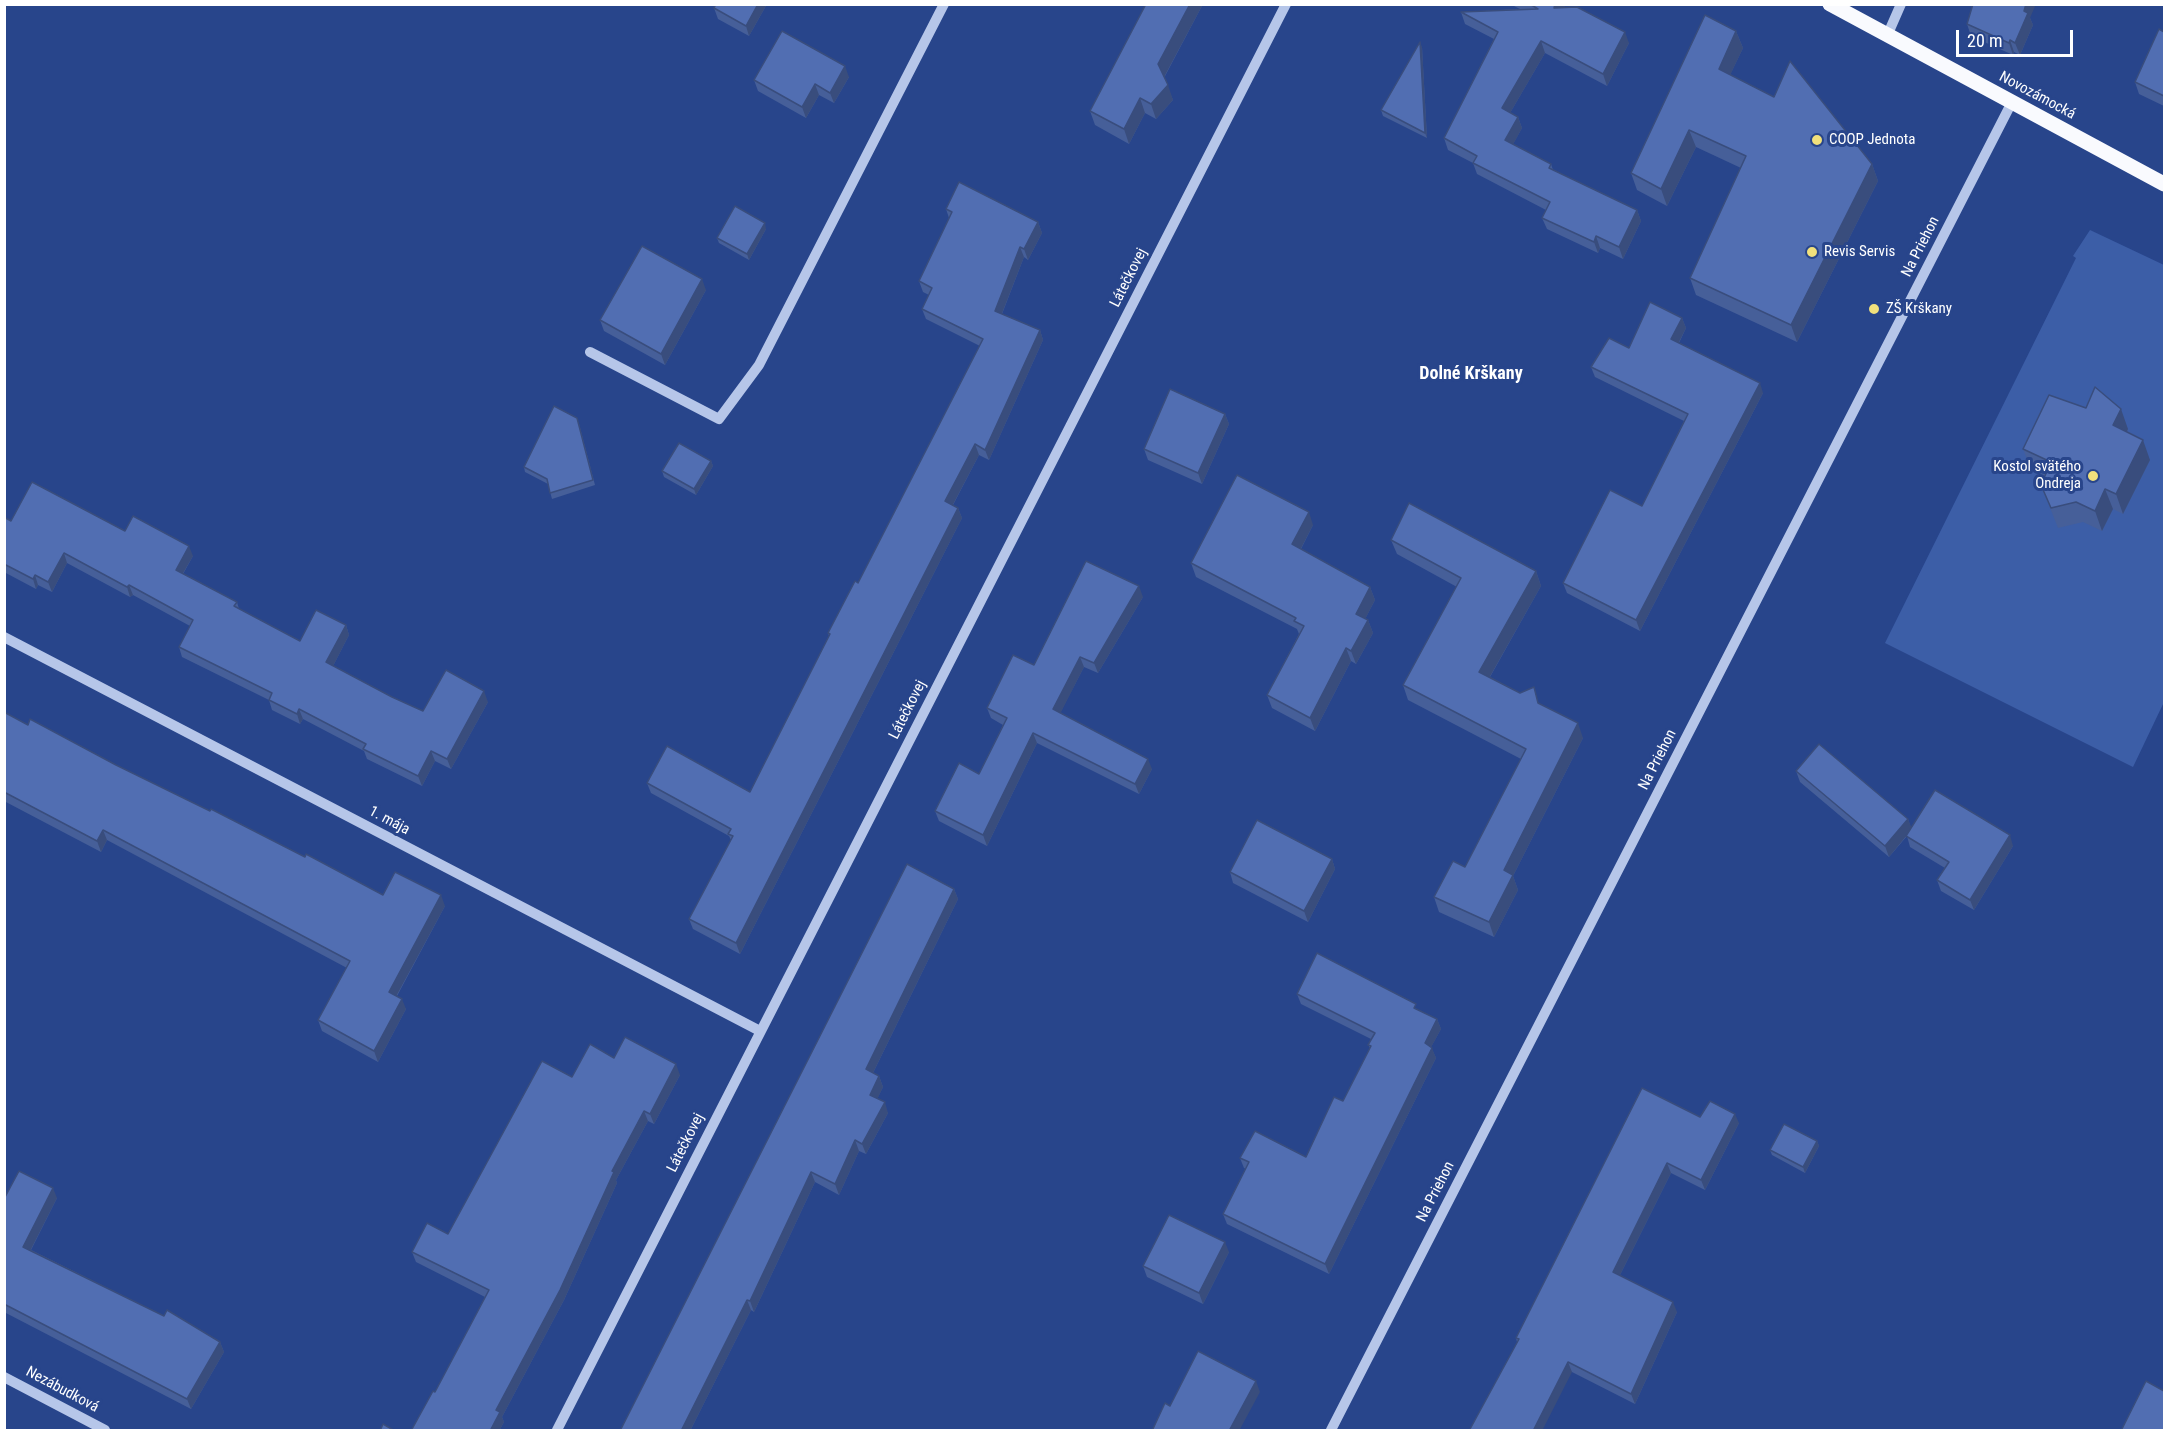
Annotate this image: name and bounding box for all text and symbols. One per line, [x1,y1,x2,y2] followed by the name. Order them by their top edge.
[1959,18,2076,56] scale bar
[1967,30,2002,51] text: 20 m
[1996,68,2078,124] street label: Novozámocká
[1829,131,1915,149] place label: COOP Jednota
[1810,133,1824,147] marker: COOP Jednota
[1898,214,1944,280] street label: Na Priehon
[1824,243,1895,261] place label: Revis Servis
[1805,245,1819,259] marker: Revis Servis
[1107,246,1151,310] street label: Látečkovej
[1886,300,1952,318] place label: ZŠ Krškany
[1867,302,1881,316] marker: ZŠ Krškany
[1419,363,1523,385] district label: Dolné Krškany
[1993,458,2081,493] place label: Kostol svätého Ondreja
[2086,469,2100,483] marker: Kostol svätého Ondreja
[886,678,930,742] street label: Látečkovej
[1635,727,1681,793] street label: Na Priehon
[365,803,413,839] street label: 1. mája
[664,1111,708,1175] street label: Látečkovej
[1413,1159,1459,1225] street label: Na Priehon
[23,1363,101,1417] street label: Nezábudková

